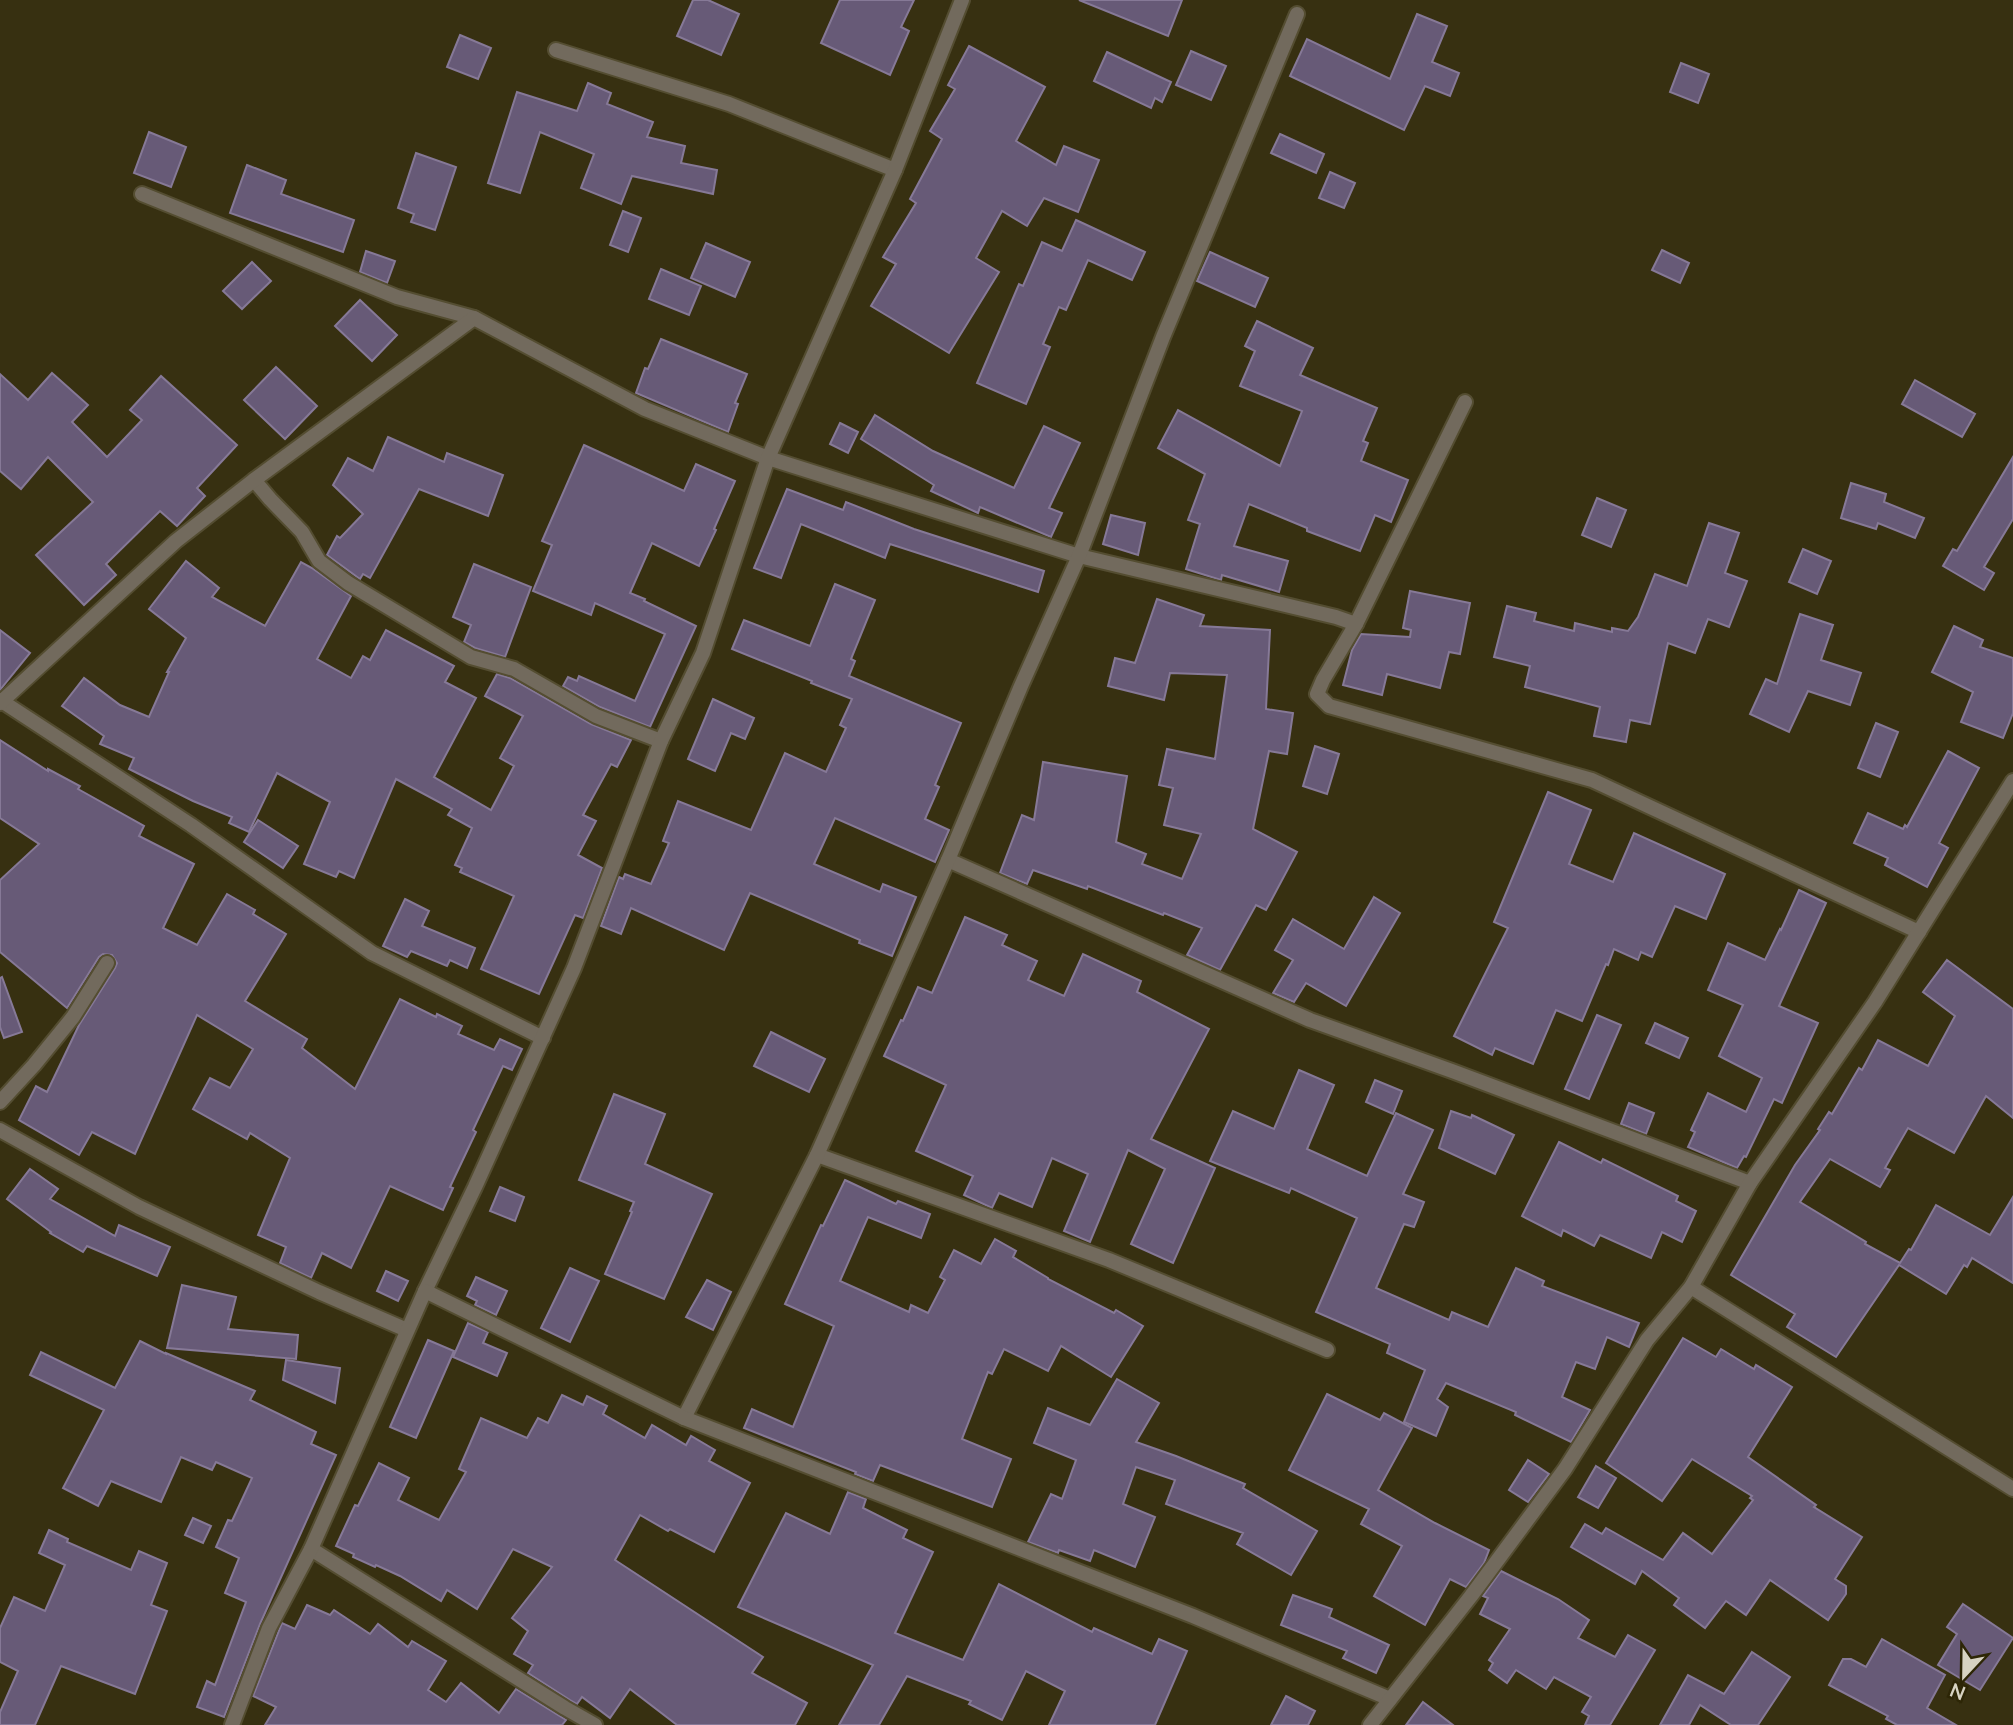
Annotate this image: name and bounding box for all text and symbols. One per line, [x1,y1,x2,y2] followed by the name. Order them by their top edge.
[1929,1641,1999,1711] north arrow
[1946,1679,1969,1706] text: N

